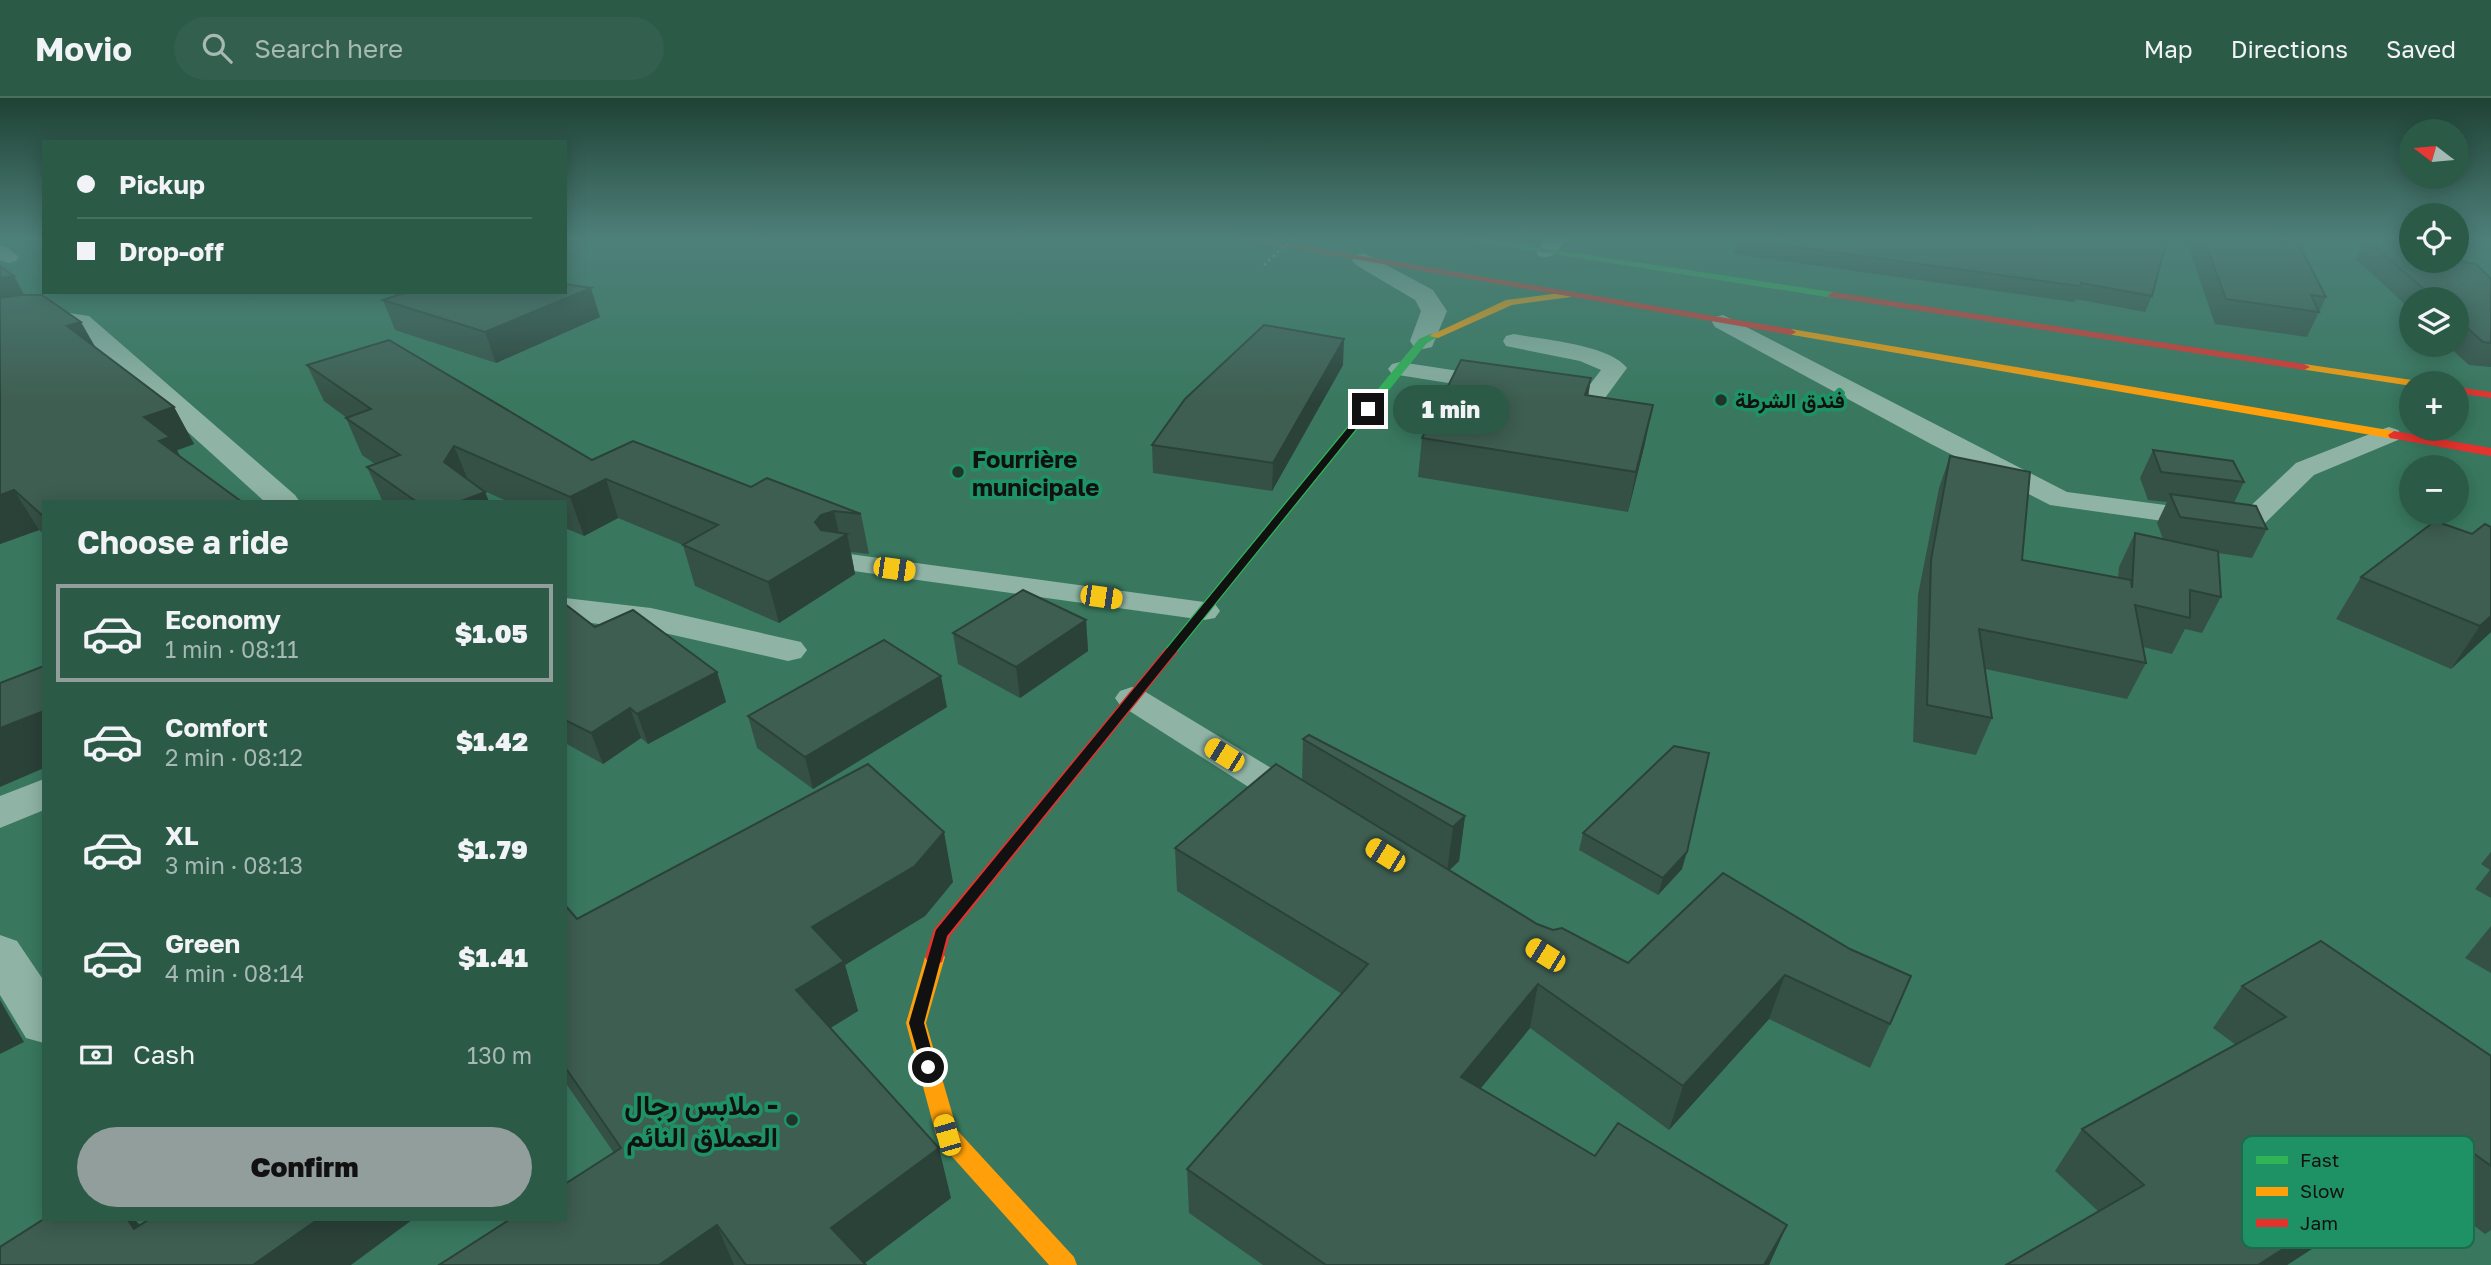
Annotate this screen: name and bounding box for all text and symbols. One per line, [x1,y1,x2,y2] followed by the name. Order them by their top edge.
[174,17,664,80] search box
[35,29,132,68] text: Movio
[198,29,236,67] icon: search
[254,33,403,64] text: Search here
[2144,34,2193,63] text: Map
[2231,34,2348,63] text: Directions
[2386,34,2456,63] text: Saved
[2399,119,2469,189] north arrow
[2399,119,2469,525] map controls
[119,169,205,200] text: Pickup
[2399,203,2469,273] button: locate
[119,236,224,267] text: Drop-off
[2399,287,2469,357] button: layers
[2399,371,2469,441] button: +
[1392,384,1508,434] callout: 1 min
[1735,387,1845,414] place label: فندق الشرطة
[1713,392,1729,408] marker: فندق الشرطة
[1352,393,1384,425] route end
[1422,395,1480,423] text: 1 min
[972,444,1100,501] place label: Fourrière municipale
[2399,455,2469,525] button: −
[950,464,966,480] marker: Fourrière municipale
[77,523,289,561] text: Choose a ride
[872,556,917,582] car
[1079,584,1124,610] car
[81,602,144,665] icon: car
[165,604,281,635] text: Economy
[455,618,528,649] text: $1.05
[165,635,298,663] text: 1 min · 08:11
[81,710,144,773] icon: car
[165,712,268,743] text: Comfort
[456,726,528,757] text: $1.42
[1201,735,1248,775] car
[165,743,303,771] text: 2 min · 08:12
[81,818,144,881] icon: car
[165,820,199,851] text: XL
[457,834,528,865] text: $1.79
[1362,835,1409,875] car
[165,851,303,879] text: 3 min · 08:13
[81,926,144,989] icon: car
[165,928,240,959] text: Green
[1522,935,1569,975] car
[458,942,528,973] text: $1.41
[165,959,304,987] text: 4 min · 08:14
[77,1036,115,1074] icon: cash
[133,1039,195,1070] text: Cash
[467,1041,532,1069] text: 130 m
[912,1051,944,1083] route start
[624,1088,778,1156] place label: ملابس رجال - العملاق النائم
[784,1112,800,1128] marker: ملابس رجال - العملاق النائم
[932,1112,963,1158] car
[77,1127,532,1207] button: Confirm
[2242,1136,2474,1248] legend
[2300,1148,2339,1171] text: Fast
[2300,1179,2345,1202] text: Slow
[2300,1211,2338,1234] text: Jam

